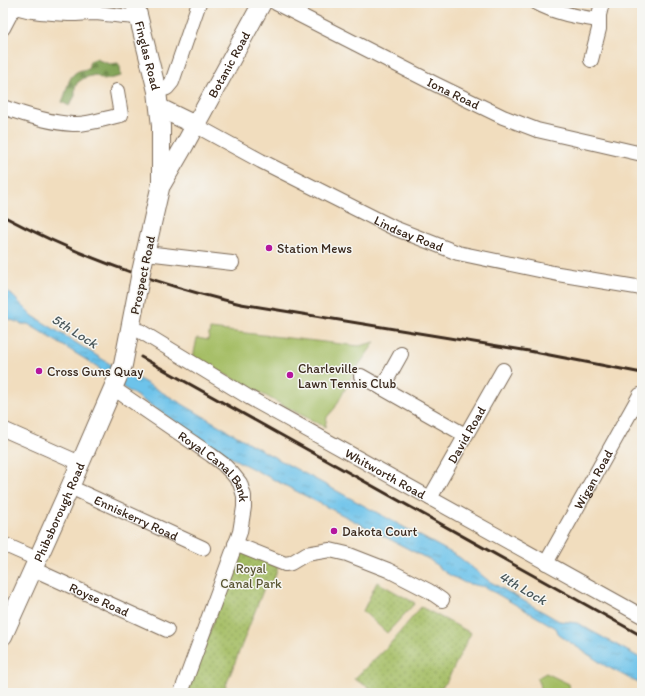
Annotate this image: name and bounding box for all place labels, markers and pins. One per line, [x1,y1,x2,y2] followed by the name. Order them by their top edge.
[277,241,352,256] place label: Station Mews
[264,243,274,253] marker: Station Mews
[298,361,396,391] place label: Charleville Lawn Tennis Club
[47,364,143,379] place label: Cross Guns Quay
[34,366,44,376] marker: Cross Guns Quay
[285,370,295,380] marker: Charleville Lawn Tennis Club
[342,524,418,539] place label: Dakota Court
[329,526,339,536] marker: Dakota Court

